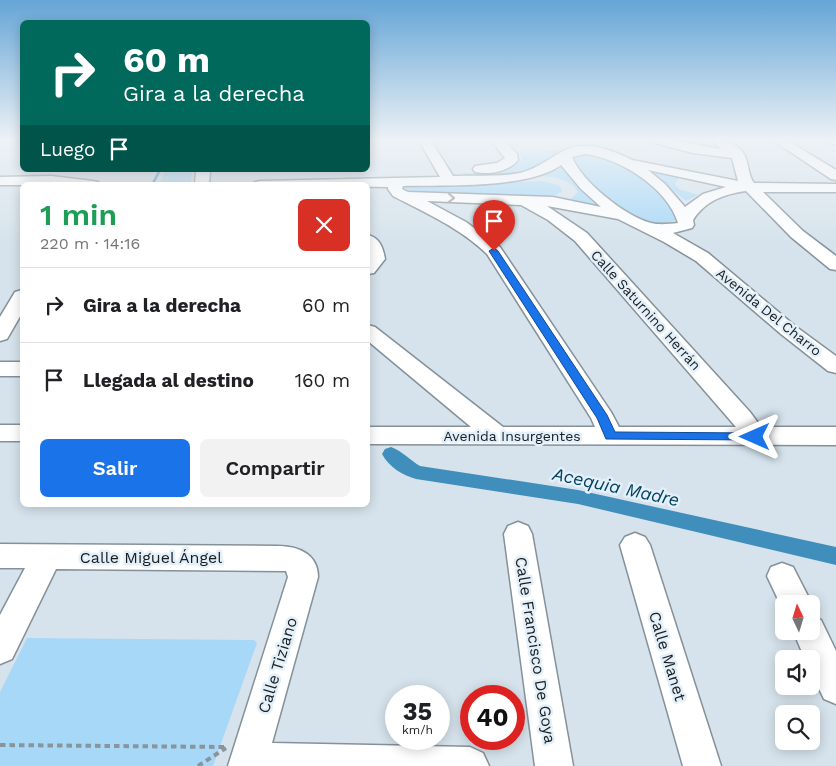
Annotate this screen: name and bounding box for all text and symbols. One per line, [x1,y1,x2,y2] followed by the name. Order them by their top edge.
[123,39,210,81] text: 60 m
[40,40,105,105] icon: right
[123,81,305,106] text: Gira a la derecha
[105,135,133,163] icon: arrive
[40,138,95,161] text: Luego
[447,192,455,203] one-way arrow
[40,197,117,232] text: 1 min
[298,199,350,251] button: close
[473,200,515,251] pin
[480,207,508,235] icon: arrive
[40,234,140,253] text: 220 m · 14:16
[588,247,704,373] street label: Calle Saturnino Herrán
[713,265,825,359] street label: Avenida Del Charro
[40,291,68,319] icon: right
[83,294,241,317] text: Gira a la derecha
[302,294,350,317] text: 60 m
[40,366,68,394] icon: arrive
[83,369,254,392] text: Llegada al destino
[295,369,350,392] text: 160 m
[728,410,780,462] position arrow
[443,428,581,444] street label: Avenida Insurgentes
[40,439,190,497] button: Salir
[200,439,350,497] button: Compartir
[550,463,681,510] water label: Acequia Madre
[80,548,222,567] street label: Calle Miguel Ángel
[511,555,560,745] street label: Calle Francisco De Goya
[775,595,820,640] north arrow
[775,595,820,750] map controls
[645,609,690,704] street label: Calle Manet
[254,615,301,715] street label: Calle Tiziano
[775,650,820,695] button: sound
[460,685,525,750] speed limit sign: 40
[403,697,432,726] text: 35
[775,705,820,750] button: search
[402,723,433,737] text: km/h

